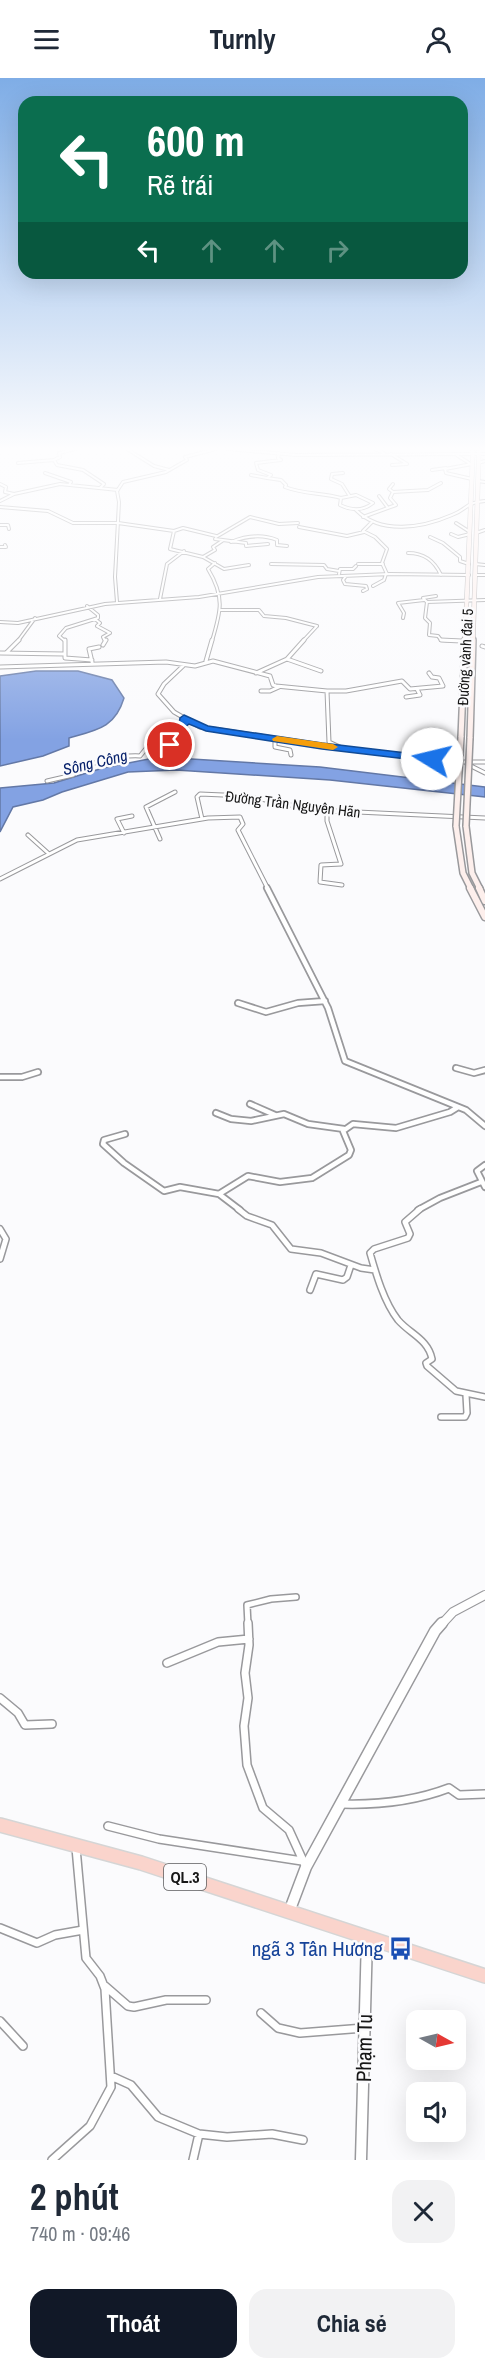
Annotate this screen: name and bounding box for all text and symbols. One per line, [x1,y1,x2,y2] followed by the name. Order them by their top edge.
[209,21,276,57] text: Turnly
[30,23,63,56] icon: menu
[422,23,455,56] icon: person
[147,113,245,169] text: 600 m
[48,120,126,198] icon: left
[147,167,213,203] text: Rẽ trái
[132,234,165,267] icon: left
[195,234,228,267] icon: ahead
[258,234,291,267] icon: ahead
[321,234,354,267] icon: right
[452,608,478,706] street label: Đường vành đai 5
[144,719,195,770] pin
[400,727,464,791] position arrow
[153,728,186,761] icon: arrive
[61,744,129,780] water label: Sông Công
[224,785,362,823] street label: Đường Trần Nguyên Hãn
[164,1864,206,1890] road number: QL.3
[252,1934,383,1963] place label: ngã 3 Tân Hương
[388,1935,414,1961] bus stop icon: ngã 3 Tân Hương
[406,2010,466,2070] north arrow
[406,2010,466,2142] map controls
[349,2014,379,2082] street label: Phạm Tu
[406,2082,466,2142] button: sound
[30,2173,119,2221] text: 2 phút
[392,2180,455,2243] button: close
[30,2220,130,2247] text: 740 m · 09:46
[30,2289,237,2358] button: Thoát
[249,2289,455,2358] button: Chia sẻ

